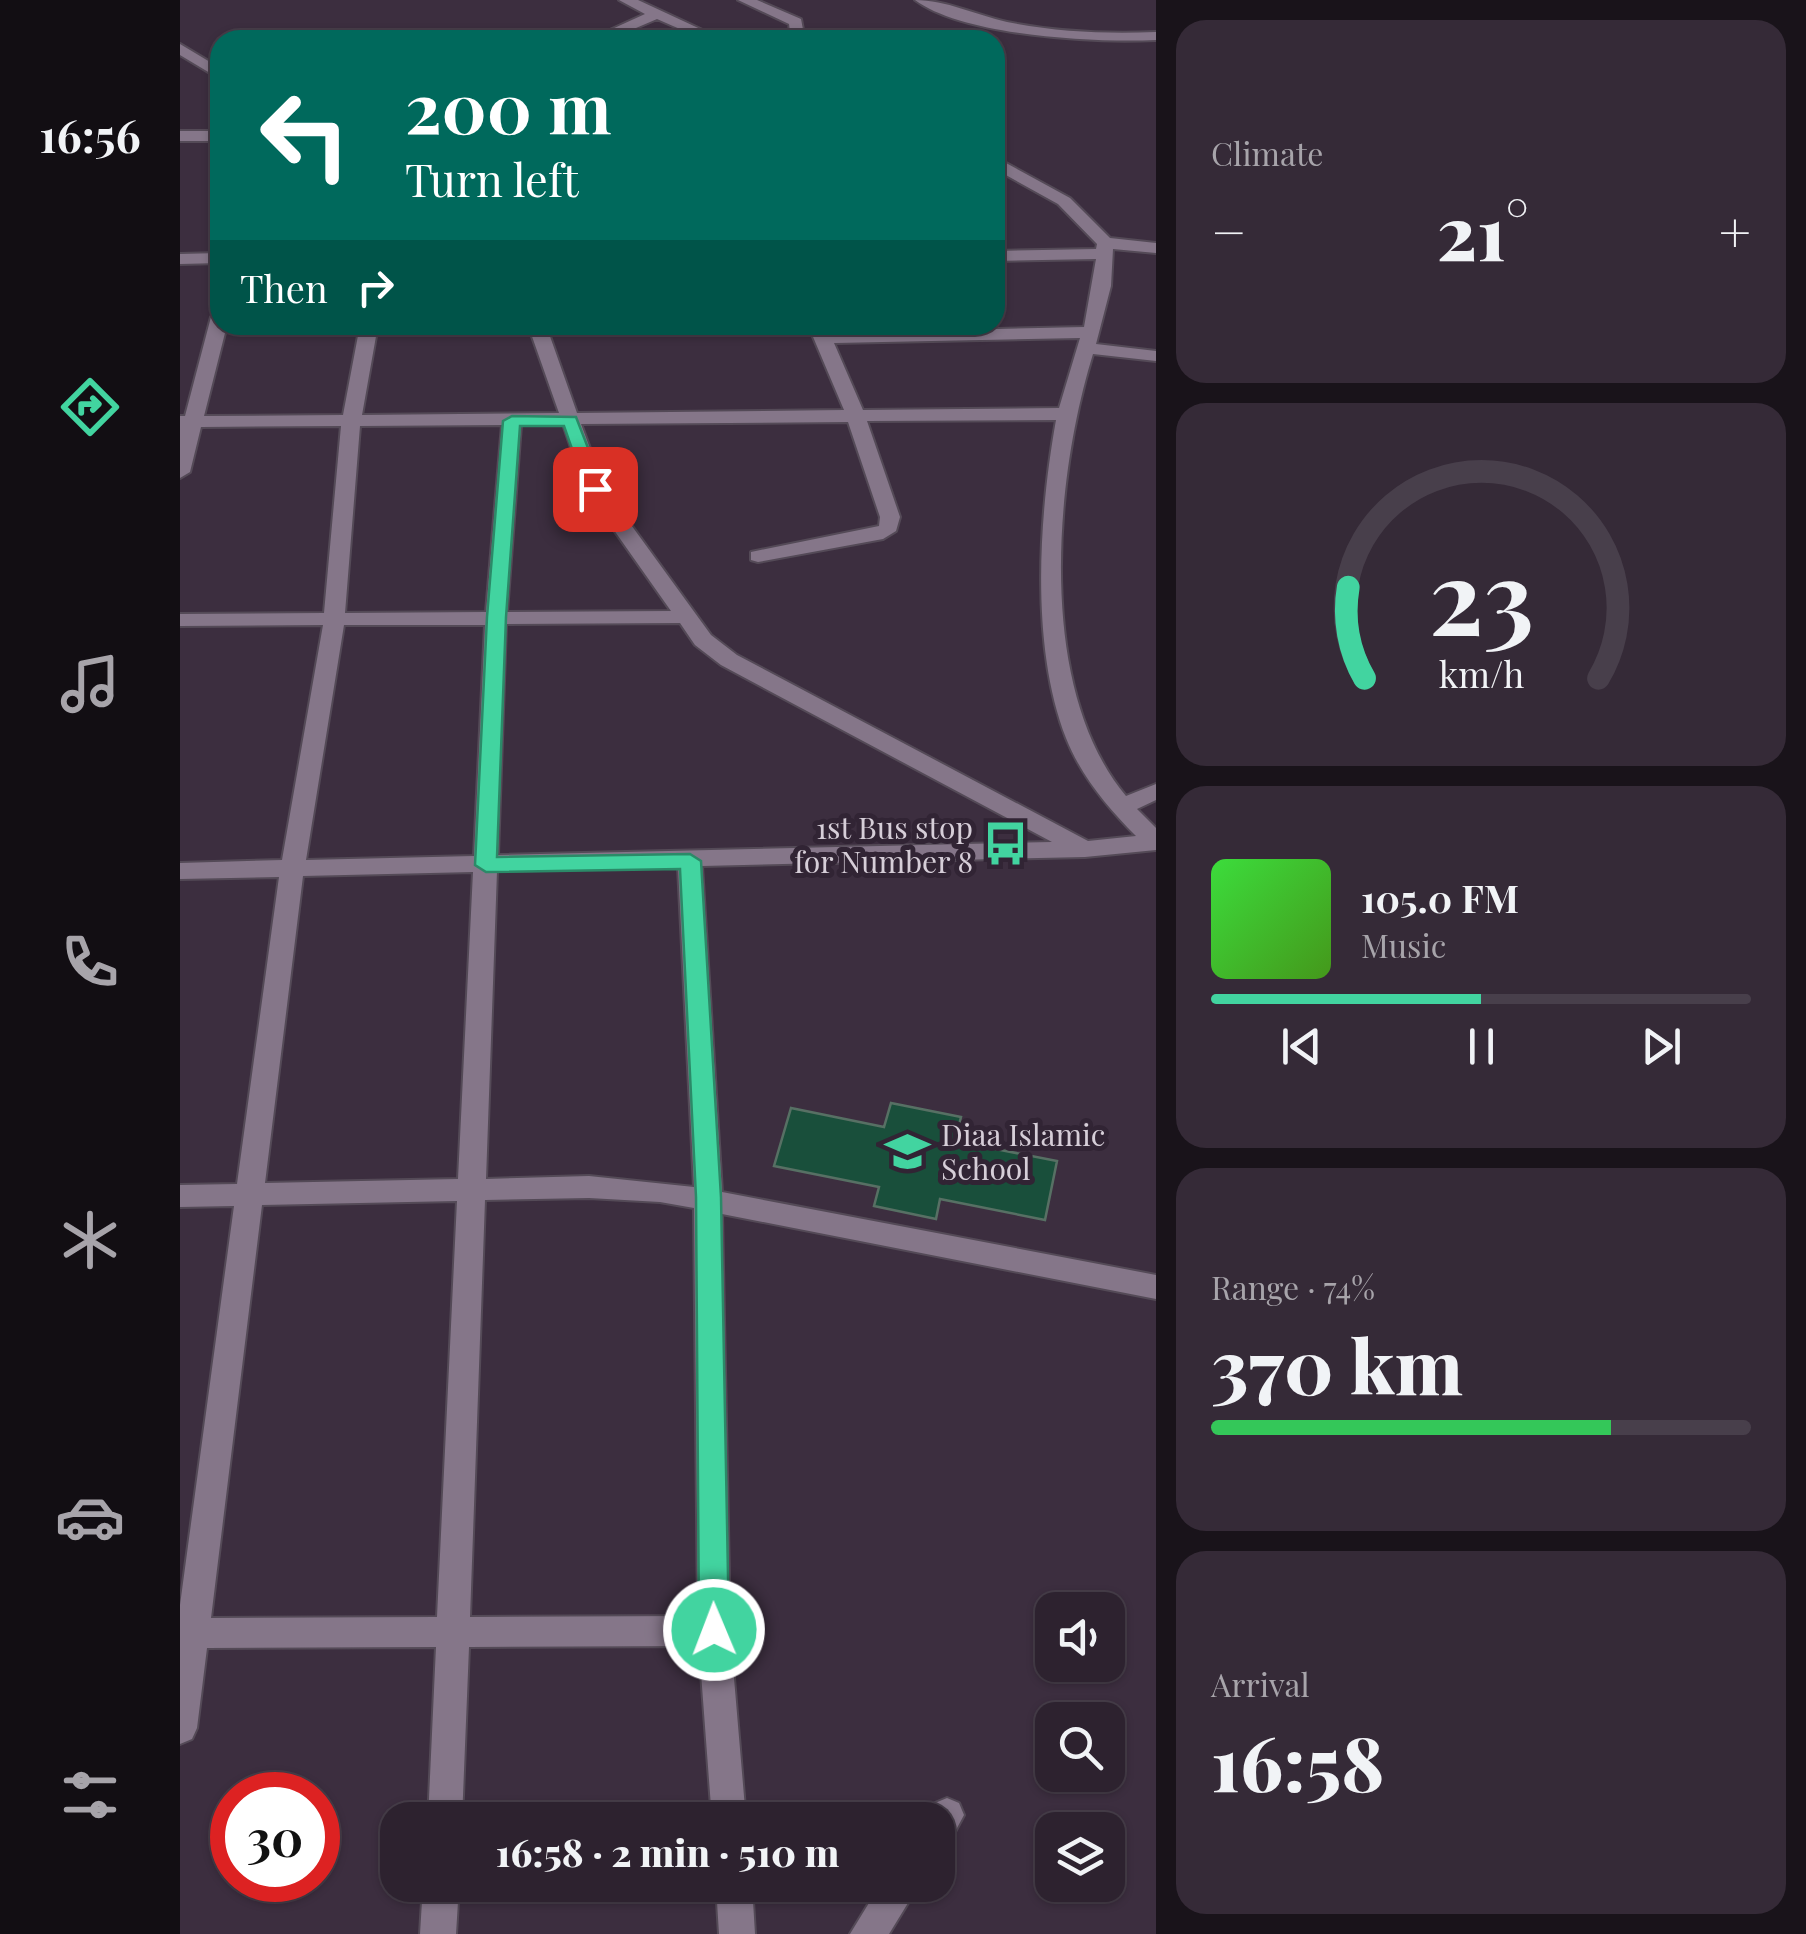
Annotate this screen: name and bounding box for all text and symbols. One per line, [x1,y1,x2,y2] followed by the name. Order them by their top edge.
[405,58,612,152] text: 200 m
[240,70,370,200] icon: left
[39,104,141,164] text: 16:56
[1211,131,1323,174] text: Climate
[405,148,579,208] text: Turn left
[1437,180,1529,280] text: 21°
[1211,193,1247,267] text: −
[1719,193,1751,267] text: +
[348,260,403,315] icon: right
[240,262,328,313] text: Then
[55,372,125,442] icon: directions
[553,447,638,532] pin
[568,462,623,517] icon: arrive
[1428,523,1534,662] text: 23
[55,649,125,719] icon: music
[1438,649,1524,697] text: km/h
[794,807,973,881] place label: 1st Bus stop for Number 8
[982,820,1030,868] bus stop icon: 1st Bus stop for Number 8
[1361,872,1519,923] text: 105.0 FM
[1361,923,1446,966] text: Music
[55,927,125,997] icon: phone
[1274,1019,1329,1074] icon: previous
[1454,1019,1509,1074] icon: pause
[1634,1019,1689,1074] icon: next
[941,1114,1105,1188] place label: Diaa Islamic School
[884,1127,932,1175] school or university icon: Diaa Islamic School
[55,1205,125,1275] icon: climate
[1211,1265,1375,1308] text: Range · 74%
[1211,1314,1463,1414] text: 370 km
[55,1482,125,1552] icon: car
[662,1578,766,1682] position arrow
[1035,1592,1125,1902] map controls
[1035,1592,1125,1682] button: sound
[1211,1662,1310,1705] text: Arrival
[1035,1702,1125,1792] button: search
[1211,1711,1384,1811] text: 16:58
[55,1760,125,1830] icon: filters
[210,1772,340,1902] speed limit sign: 30
[1035,1812,1125,1902] button: layers
[496,1826,839,1877] text: 16:58 · 2 min · 510 m

